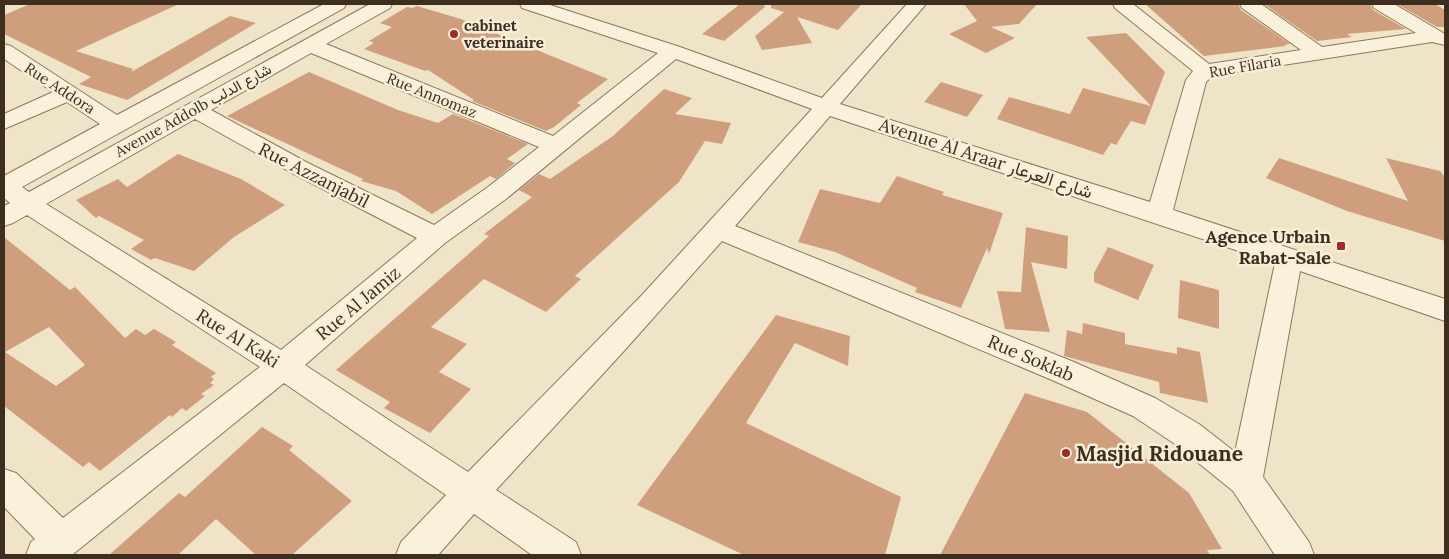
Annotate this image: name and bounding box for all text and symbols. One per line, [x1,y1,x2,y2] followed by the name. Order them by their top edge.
[464,16,544,52] place label: cabinet veterinaire
[448,28,460,40] marker: cabinet veterinaire
[1207,50,1283,82] street label: Rue Filaria
[21,58,99,118] street label: Rue Addora
[111,59,276,163] street label: Avenue Addolb شارع الدلب
[384,68,480,122] street label: Rue Annomaz
[875,112,1096,204] street label: Avenue Al Araar شارع العرعار
[255,137,373,213] street label: Rue Azzanjabil
[1206,225,1332,269] place label: Agence Urbain Rabat-Sale
[1335,240,1347,252] marker: Agence Urbain Rabat-Sale
[311,261,405,345] street label: Rue Al Jamiz
[192,303,284,373] street label: Rue Al Kaki
[984,330,1078,386] street label: Rue Soklab
[1076,440,1243,467] place label: Masjid Ridouane
[1060,447,1072,459] marker: Masjid Ridouane

